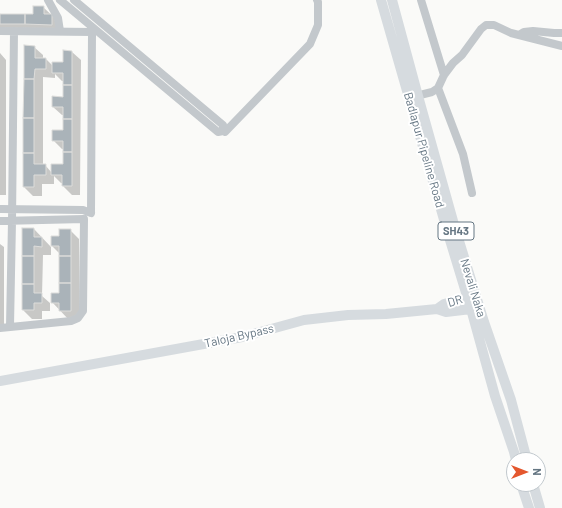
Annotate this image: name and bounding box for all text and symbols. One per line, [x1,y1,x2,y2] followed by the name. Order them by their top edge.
[401,91,447,209] street label: Badlapur Pipeline Road
[438,222,474,240] road number: SH43
[457,257,489,319] street label: Nevali Naka
[446,292,464,310] street label: DR
[203,321,275,351] street label: Taloja Bypass
[506,452,546,492] north arrow
[531,468,544,476] text: N

